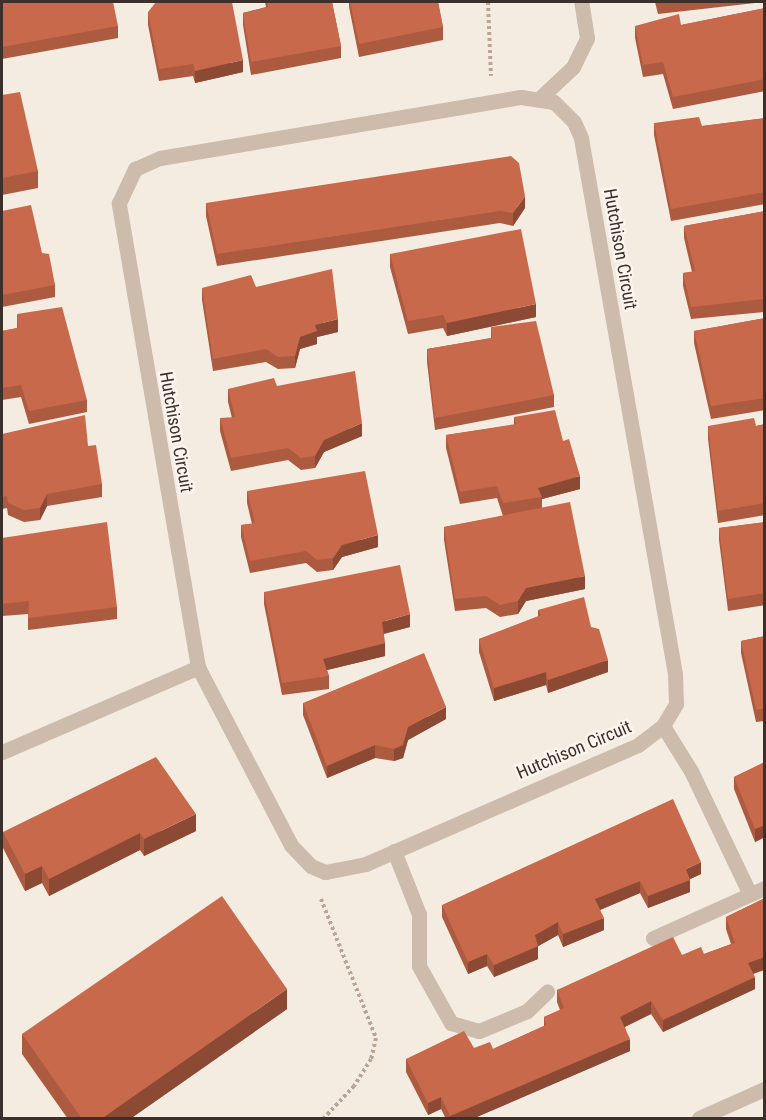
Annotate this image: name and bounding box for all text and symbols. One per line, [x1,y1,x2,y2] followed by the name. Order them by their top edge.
[599,187,641,311] street label: Hutchison Circuit
[155,370,197,494] street label: Hutchison Circuit
[513,716,635,784] street label: Hutchison Circuit

